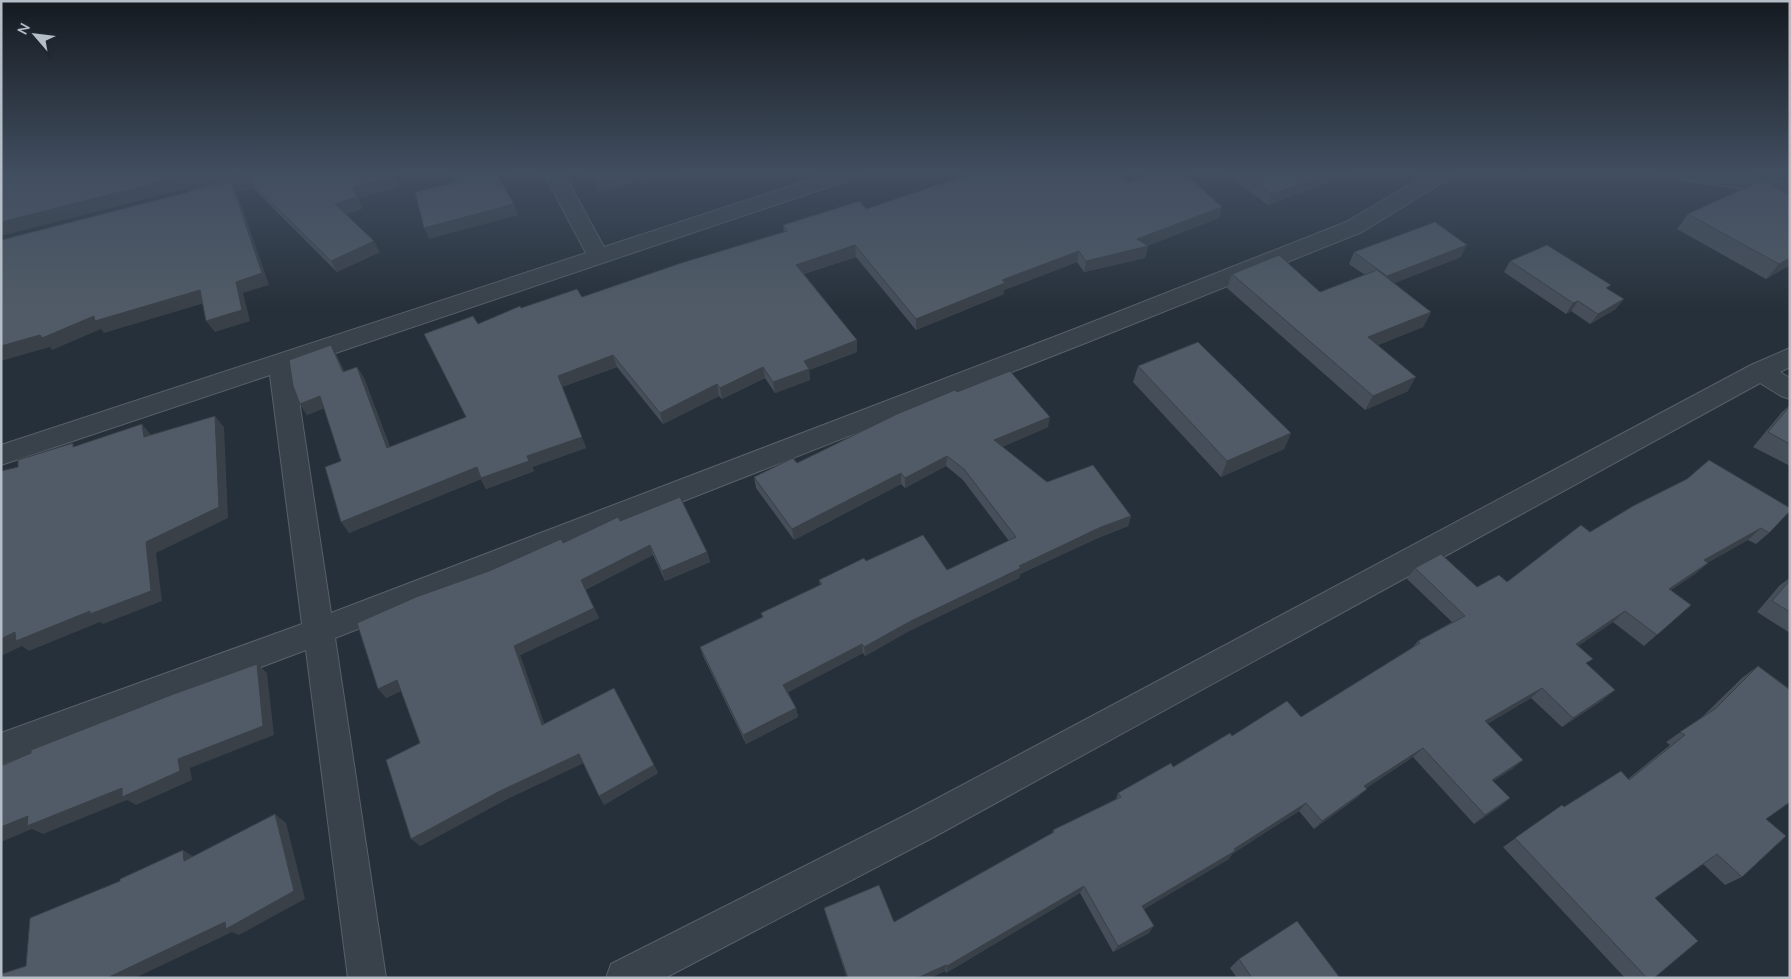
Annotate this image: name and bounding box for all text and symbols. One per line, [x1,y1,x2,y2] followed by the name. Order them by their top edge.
[10,10,60,60] north arrow
[13,20,35,38] text: N

